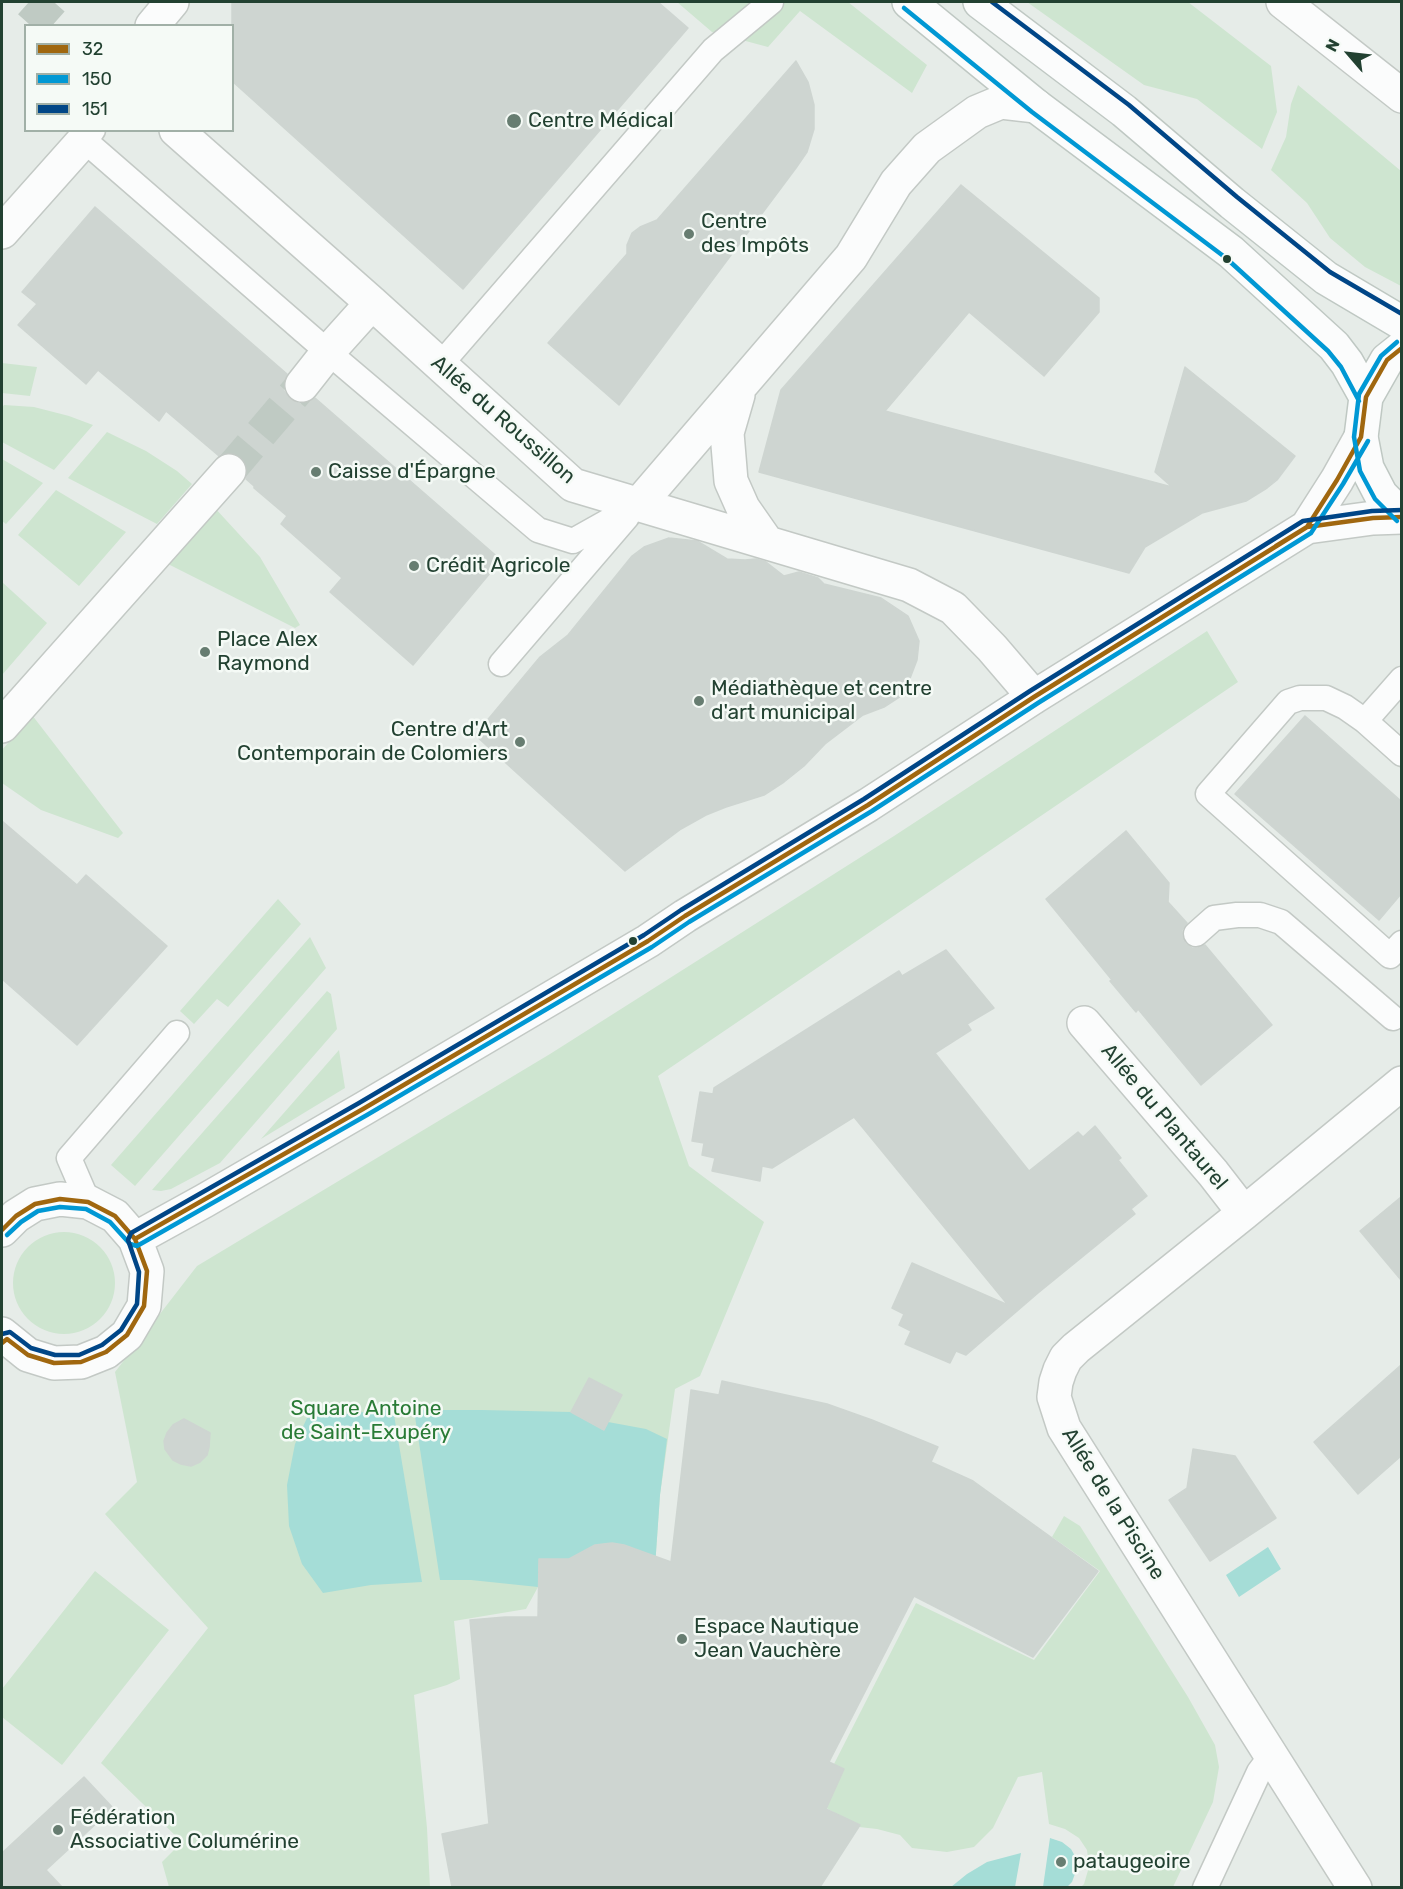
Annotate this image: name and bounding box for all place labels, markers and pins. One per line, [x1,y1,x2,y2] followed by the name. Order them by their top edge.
[528,108,674,134] place label: Centre Médical
[505,112,523,130] marker: Centre Médical
[701,209,809,259] place label: Centre des Impôts
[682,227,696,241] marker: Centre des Impôts
[1221,253,1233,265] unlabelled marker
[328,459,496,485] place label: Caisse d'Épargne
[309,465,323,479] marker: Caisse d'Épargne
[426,553,570,579] place label: Crédit Agricole
[407,559,421,573] marker: Crédit Agricole
[217,627,318,677] place label: Place Alex Raymond
[198,645,212,659] marker: Place Alex Raymond
[711,676,932,726] place label: Médiathèque et centre d'art municipal
[692,694,706,708] marker: Médiathèque et centre d'art municipal
[237,717,508,767] place label: Centre d'Art Contemporain de Colomiers
[513,735,527,749] marker: Centre d'Art Contemporain de Colomiers
[627,935,639,947] unlabelled marker
[694,1614,859,1664] place label: Espace Nautique Jean Vauchère
[675,1632,689,1646] marker: Espace Nautique Jean Vauchère
[70,1805,299,1855] place label: Fédération Associative Columérine
[51,1823,65,1837] marker: Fédération Associative Columérine
[1073,1849,1190,1875] place label: pataugeoire
[1054,1855,1068,1869] marker: pataugeoire

